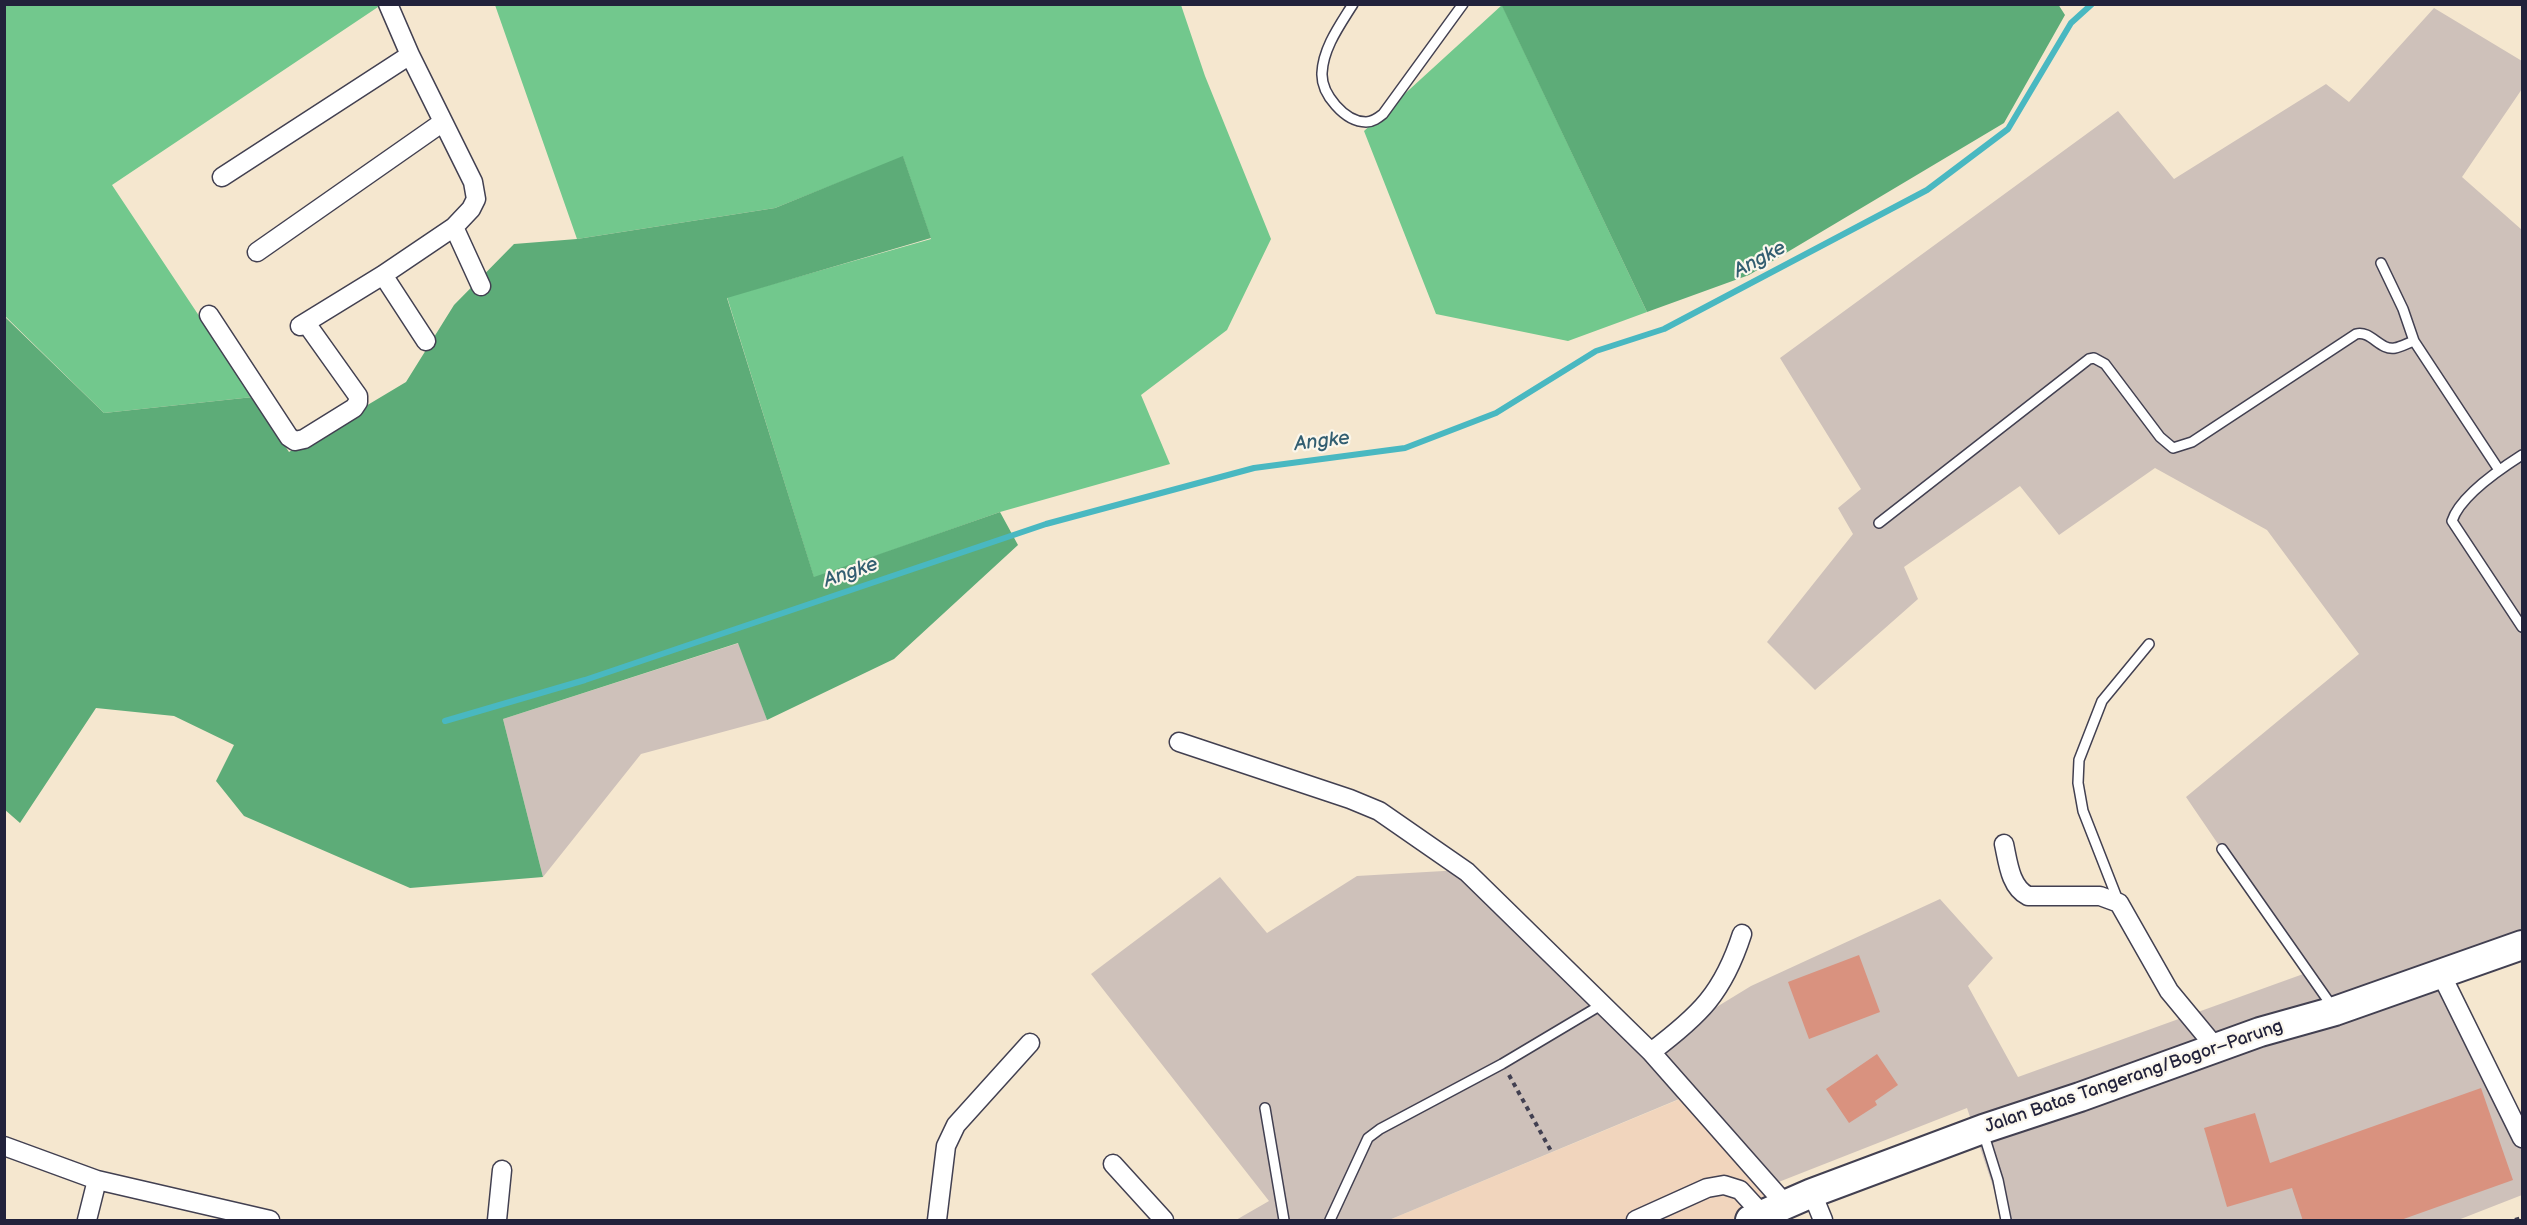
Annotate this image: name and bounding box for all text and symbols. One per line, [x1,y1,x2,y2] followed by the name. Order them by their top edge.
[1730,236,1790,284] water label: Angke
[1293,427,1351,457] water label: Angke
[821,553,881,593] water label: Angke
[1982,1016,2286,1138] street label: Jalan Batas Tangerang/Bogor–Parung

